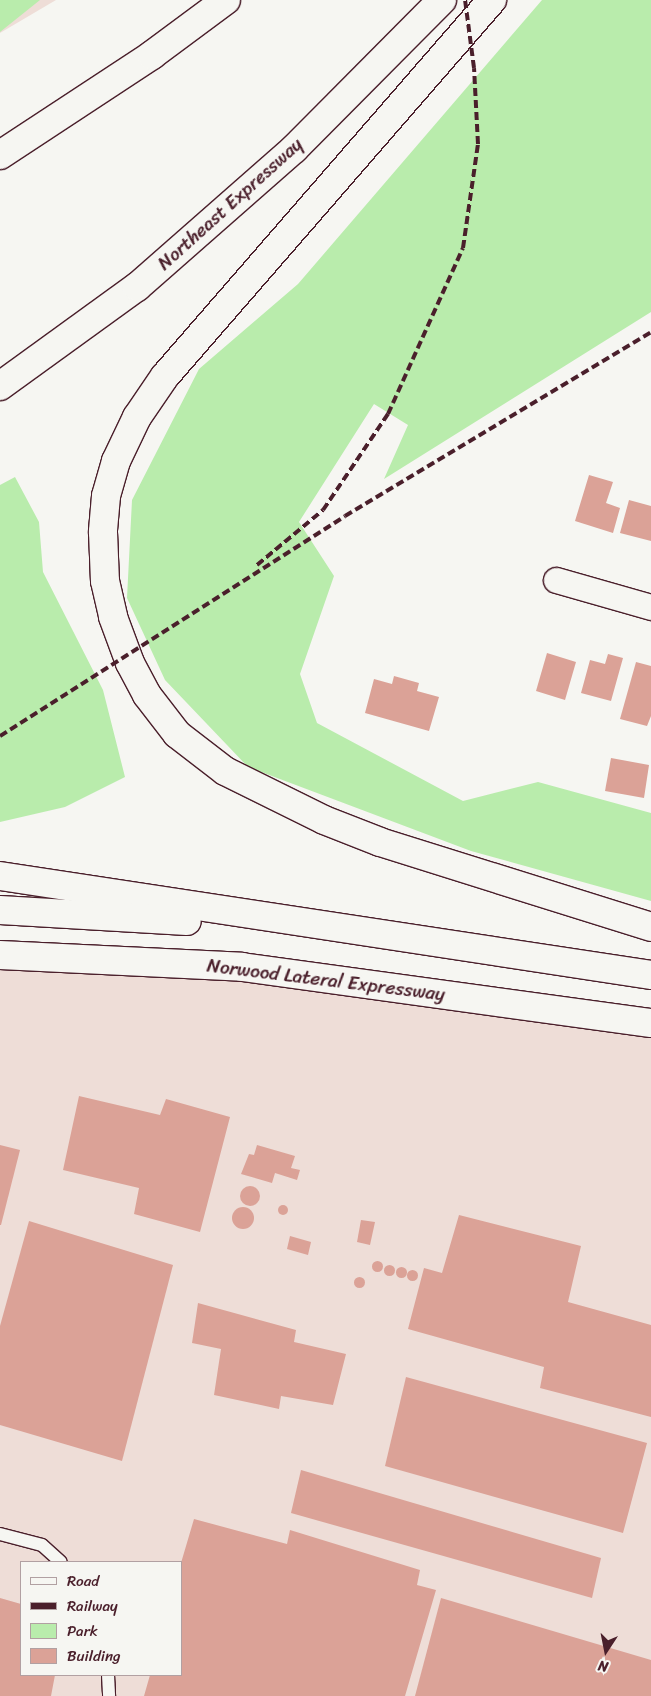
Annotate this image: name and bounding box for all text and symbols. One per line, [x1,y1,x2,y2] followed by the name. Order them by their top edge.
[153,133,307,275] street label: Northeast Expressway
[206,954,446,1006] street label: Norwood Lateral Expressway
[20,1561,182,1676] legend
[67,1568,99,1594] text: Road
[67,1593,118,1619] text: Railway
[67,1618,98,1644] text: Park
[581,1626,631,1676] north arrow
[67,1643,121,1669] text: Building
[596,1653,610,1679] text: N

